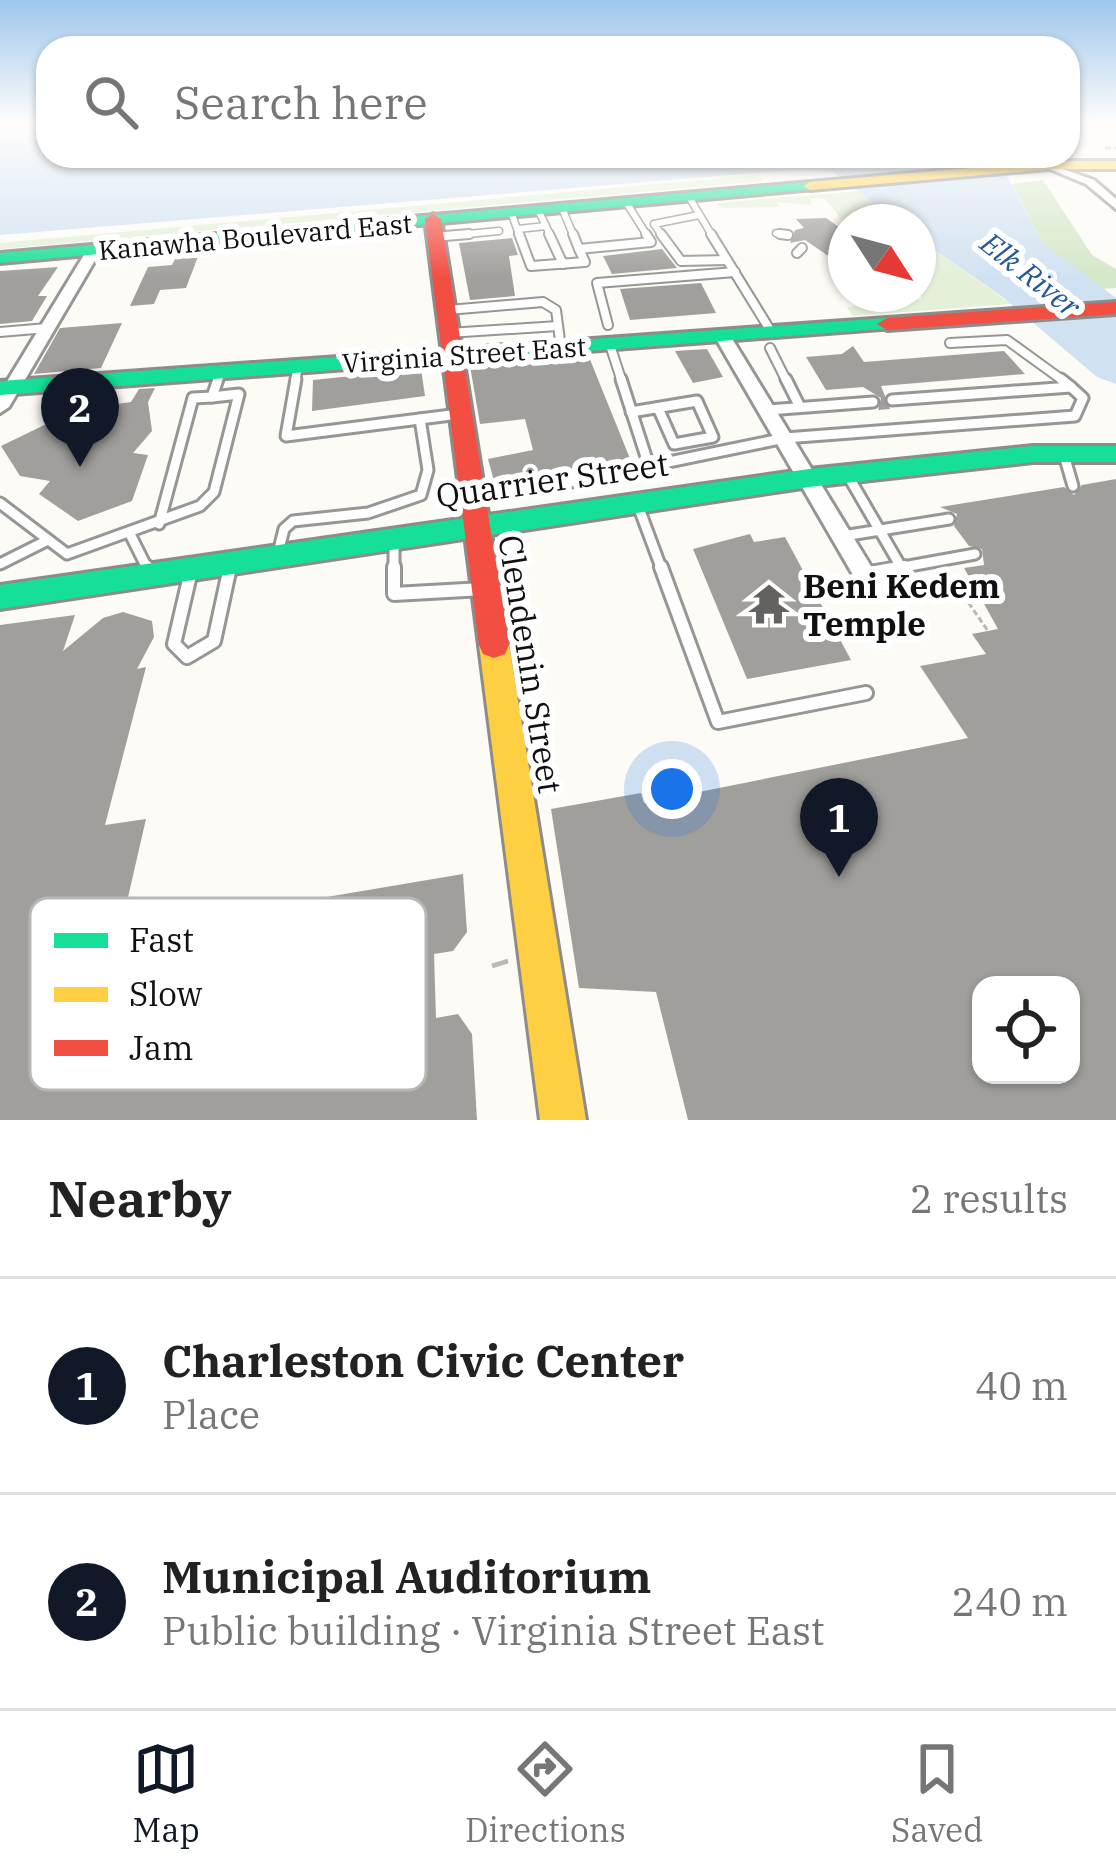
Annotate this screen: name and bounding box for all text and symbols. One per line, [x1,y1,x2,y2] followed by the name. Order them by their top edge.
[36,36,1080,168] search box
[78,69,144,135] icon: search
[174,73,428,131] text: Search here
[828,204,936,312] north arrow
[97,205,413,267] street label: Kanawha Boulevard East
[972,222,1089,326] water label: Elk River
[341,328,587,380] street label: Virginia Street East
[41,368,119,467] pin: 2
[433,441,671,517] street label: Quarrier Street
[489,532,573,796] street label: Clendenin Street
[803,564,1000,645] place label: Beni Kedem Temple
[746,581,792,627] temple icon: Beni Kedem Temple
[642,759,702,819] your location
[800,778,878,877] pin: 1
[30,898,426,1090] legend
[129,918,194,961] text: Fast
[129,972,203,1015] text: Slow
[972,976,1080,1084] map controls
[972,976,1080,1084] button: locate
[129,1026,193,1069] text: Jam
[48,1165,232,1231] text: Nearby
[910,1173,1068,1224] text: 2 results
[162,1331,684,1389] text: Charleston Civic Center
[75,1360,99,1411] text: 1
[975,1360,1068,1411] text: 40 m
[162,1389,260,1440] text: Place
[162,1547,651,1605] text: Municipal Auditorium
[75,1576,99,1627] text: 2
[952,1576,1068,1627] text: 240 m
[162,1605,824,1656] text: Public building · Virginia Street East
[133,1736,200,1851] tab: Map
[465,1736,626,1851] tab: Directions
[891,1736,983,1851] tab: Saved

